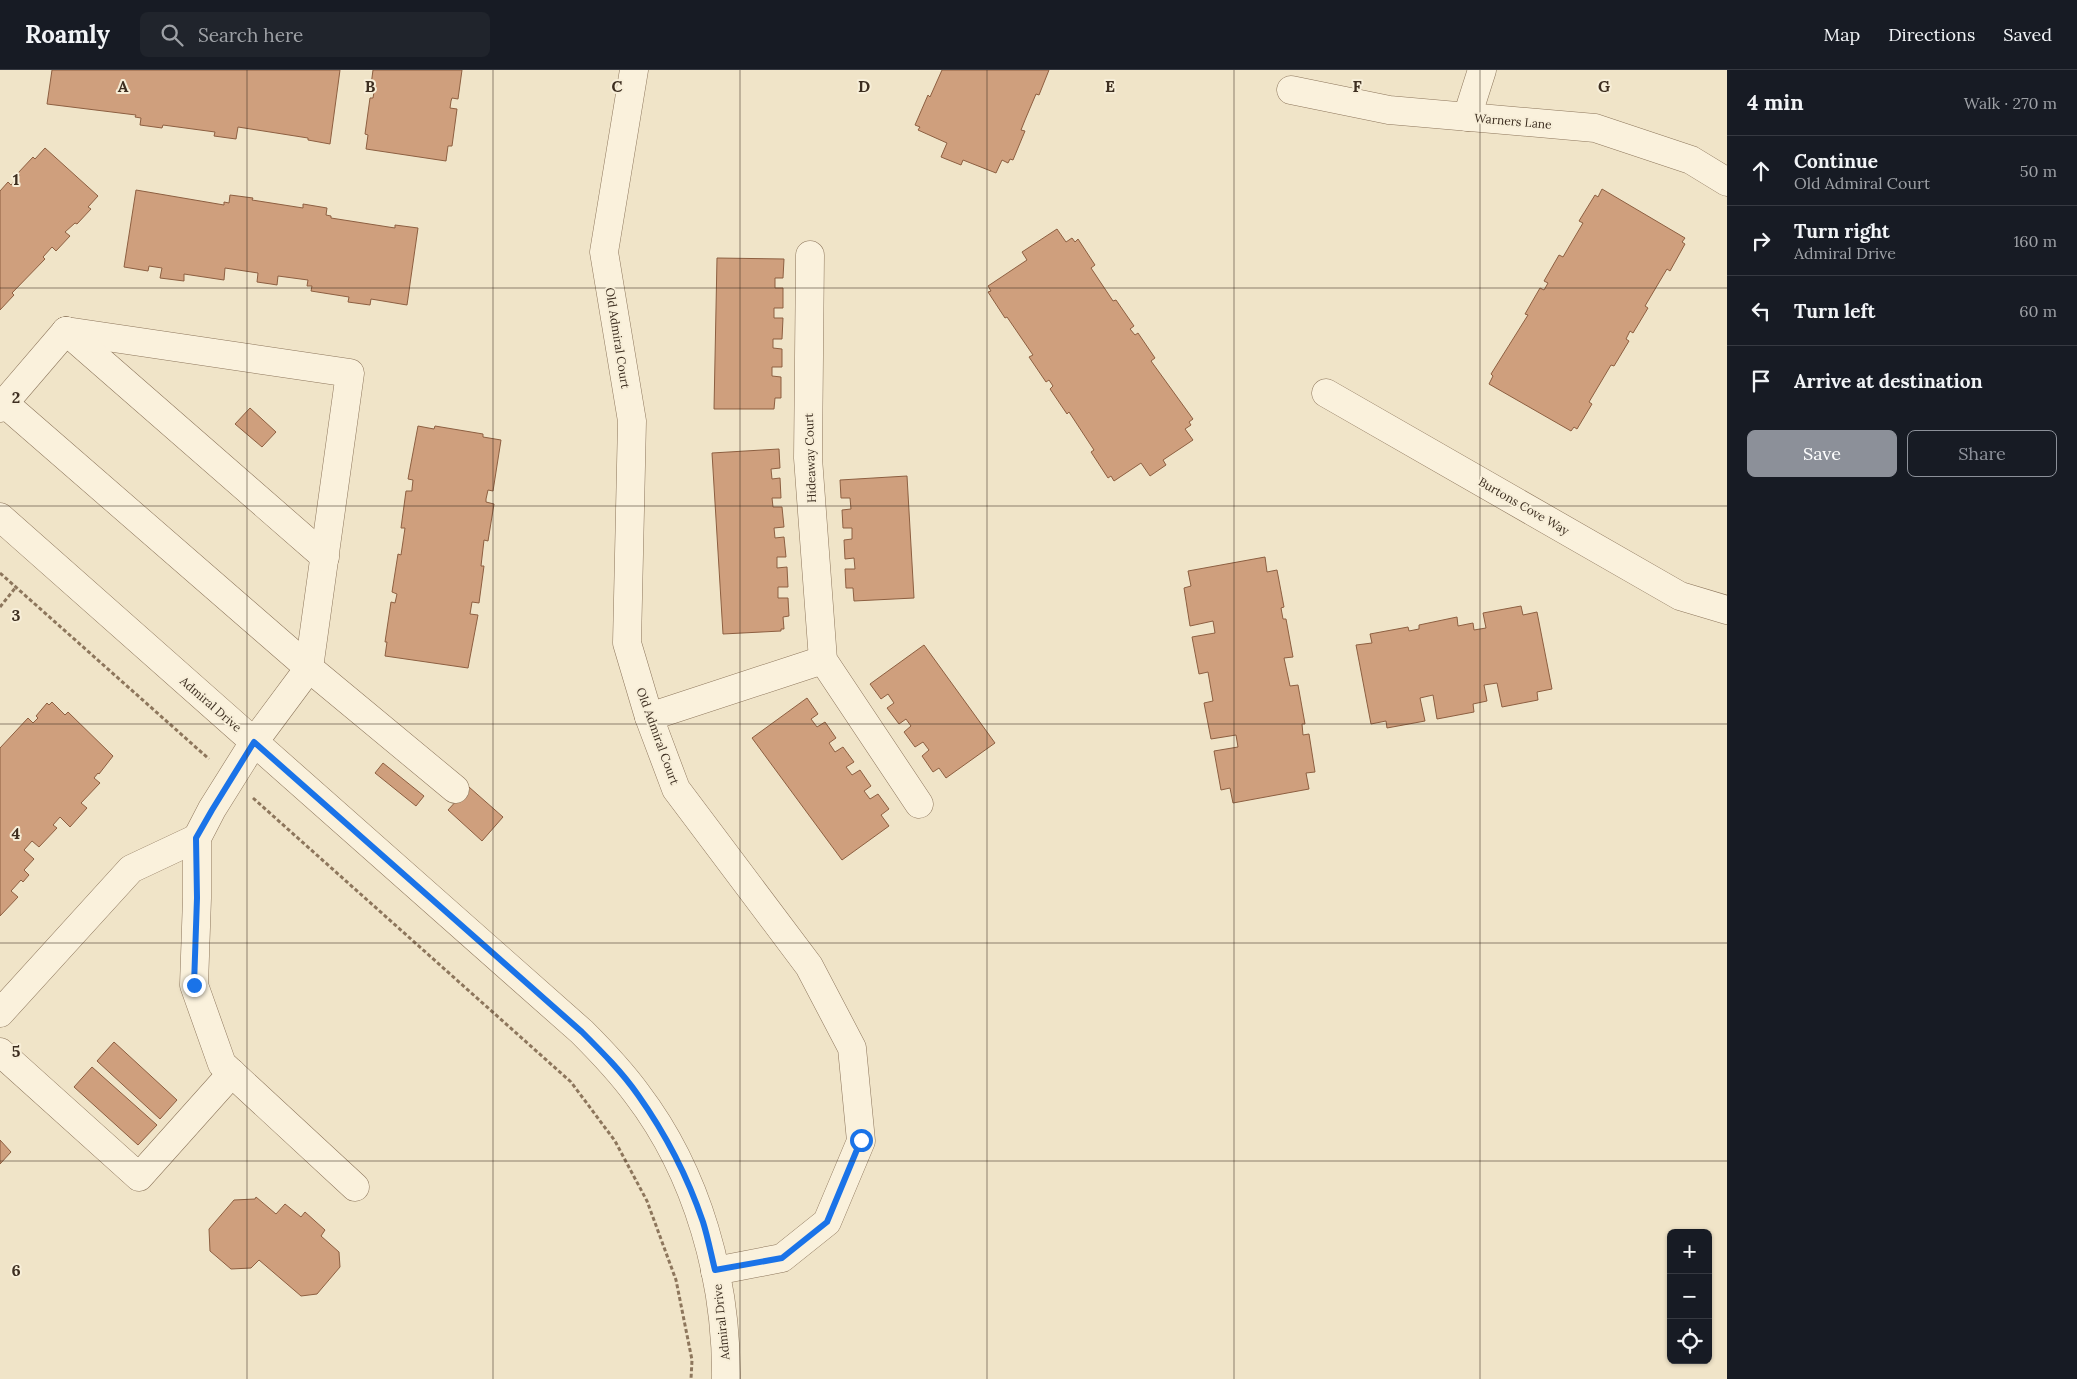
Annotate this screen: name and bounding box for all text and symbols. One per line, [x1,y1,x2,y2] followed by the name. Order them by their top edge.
[140,12,490,57] search box
[25,19,110,50] text: Roamly
[158,21,186,49] icon: search
[198,23,303,47] text: Search here
[1824,23,1860,46] text: Map
[1888,23,1975,46] text: Directions
[2003,23,2052,46] text: Saved
[118,76,129,96] text: A
[365,76,376,96] text: B
[611,76,623,96] text: C
[858,76,870,96] text: D
[1105,76,1115,96] text: E
[1352,76,1362,96] text: F
[1598,76,1610,96] text: G
[1747,89,1804,116] text: 4 min
[1964,93,2057,113] text: Walk · 270 m
[1474,110,1553,132] street label: Warners Lane
[1794,149,1878,173] text: Continue
[1747,157,1775,185] icon: ahead
[2020,161,2057,181] text: 50 m
[13,169,19,189] text: 1
[1794,173,1930,193] text: Old Admiral Court
[1794,219,1890,243] text: Turn right
[1747,227,1775,255] icon: right
[2013,231,2057,251] text: 160 m
[1794,243,1896,263] text: Admiral Drive
[603,286,633,390] street label: Old Admiral Court
[1747,297,1775,325] icon: left
[1794,299,1875,323] text: Turn left
[2019,301,2057,321] text: 60 m
[1747,367,1775,395] icon: arrive
[1794,369,1983,393] text: Arrive at destination
[12,387,20,407] text: 2
[801,412,819,503] street label: Hideaway Court
[1747,430,1897,477] button: Save
[1907,430,2057,477] button: Share
[1476,474,1573,538] street label: Burtons Cove Way
[12,605,21,625] text: 3
[176,673,245,735] street label: Admiral Drive
[633,685,683,787] street label: Old Admiral Court
[12,823,21,843] text: 4
[183,974,206,997] route end
[12,1041,21,1061] text: 5
[850,1129,873,1152] route start
[1667,1229,1712,1364] map controls
[1667,1229,1712,1274] button: +
[11,1260,21,1280] text: 6
[1667,1274,1712,1319] button: −
[709,1283,733,1362] street label: Admiral Drive
[1667,1319,1712,1364] button: locate

